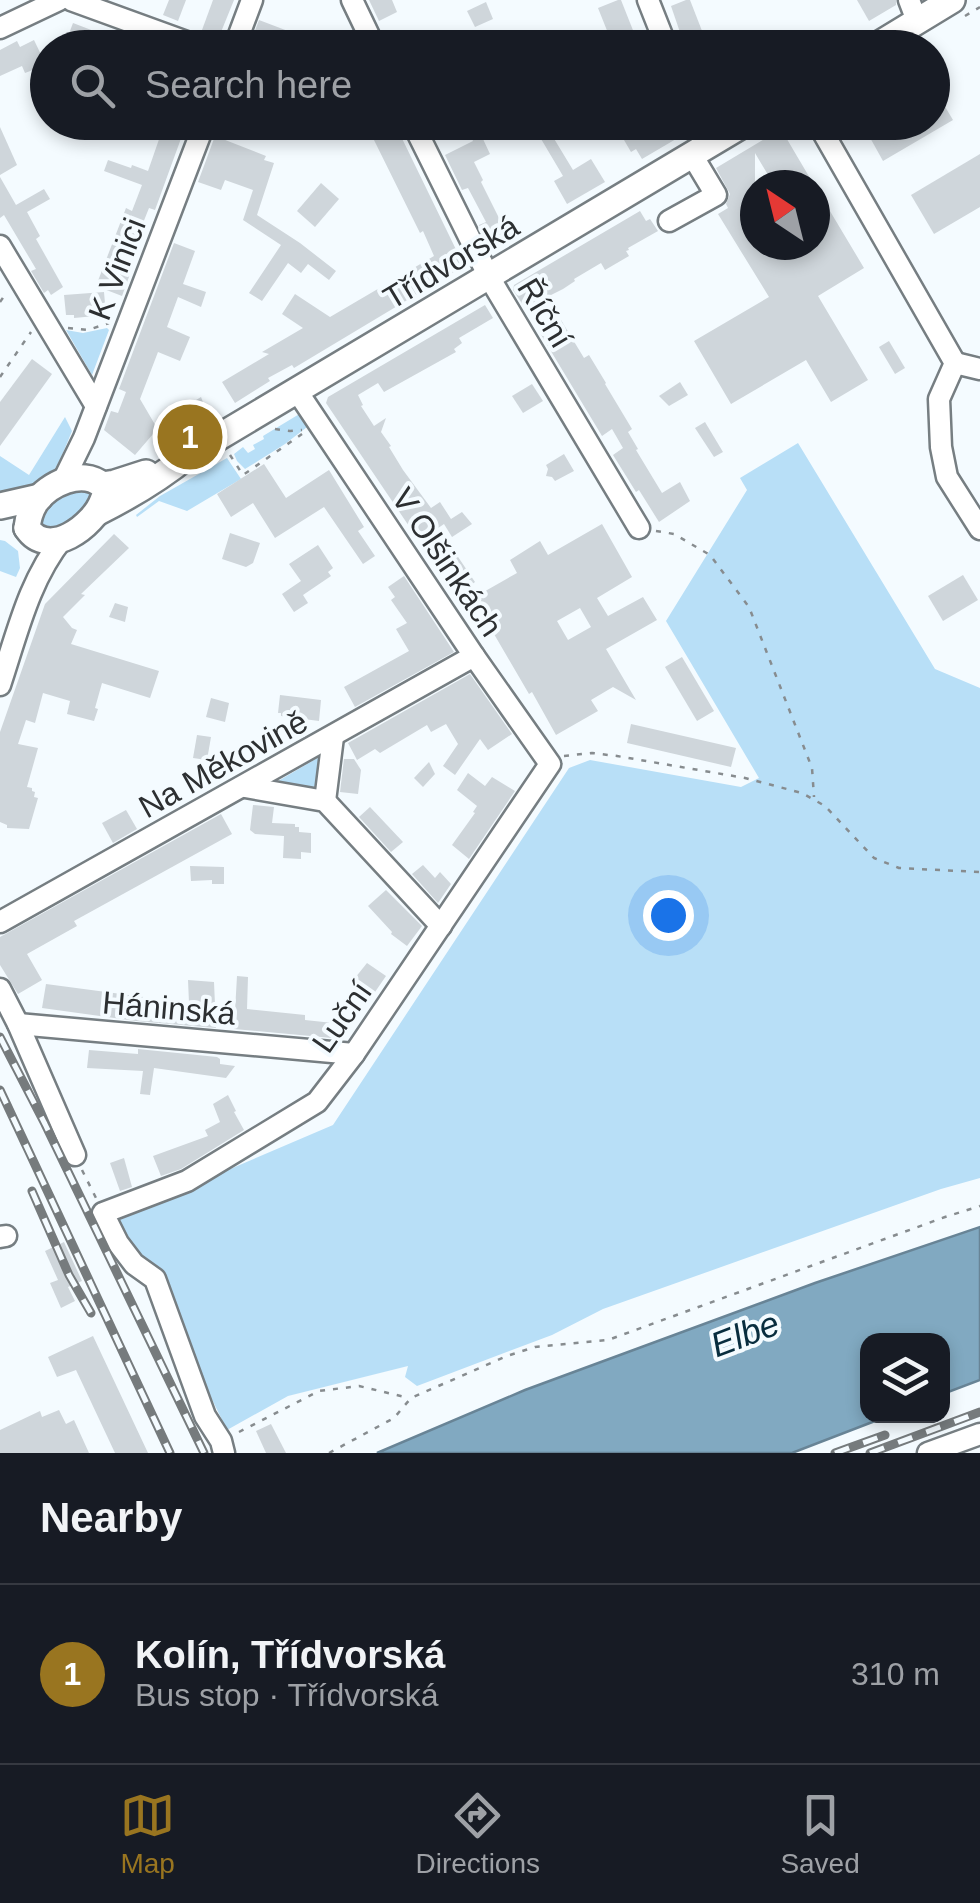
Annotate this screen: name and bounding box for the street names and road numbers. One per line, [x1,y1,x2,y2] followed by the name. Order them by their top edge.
[377,208,525,316] street label: Třídvorská
[81,213,153,325] street label: K Vinici
[510,272,580,354] street label: Říční
[384,481,510,643] street label: V Olšinkách
[133,703,313,825] street label: Na Měkovině
[305,975,379,1059] street label: Luční
[101,984,237,1032] street label: Háninská

